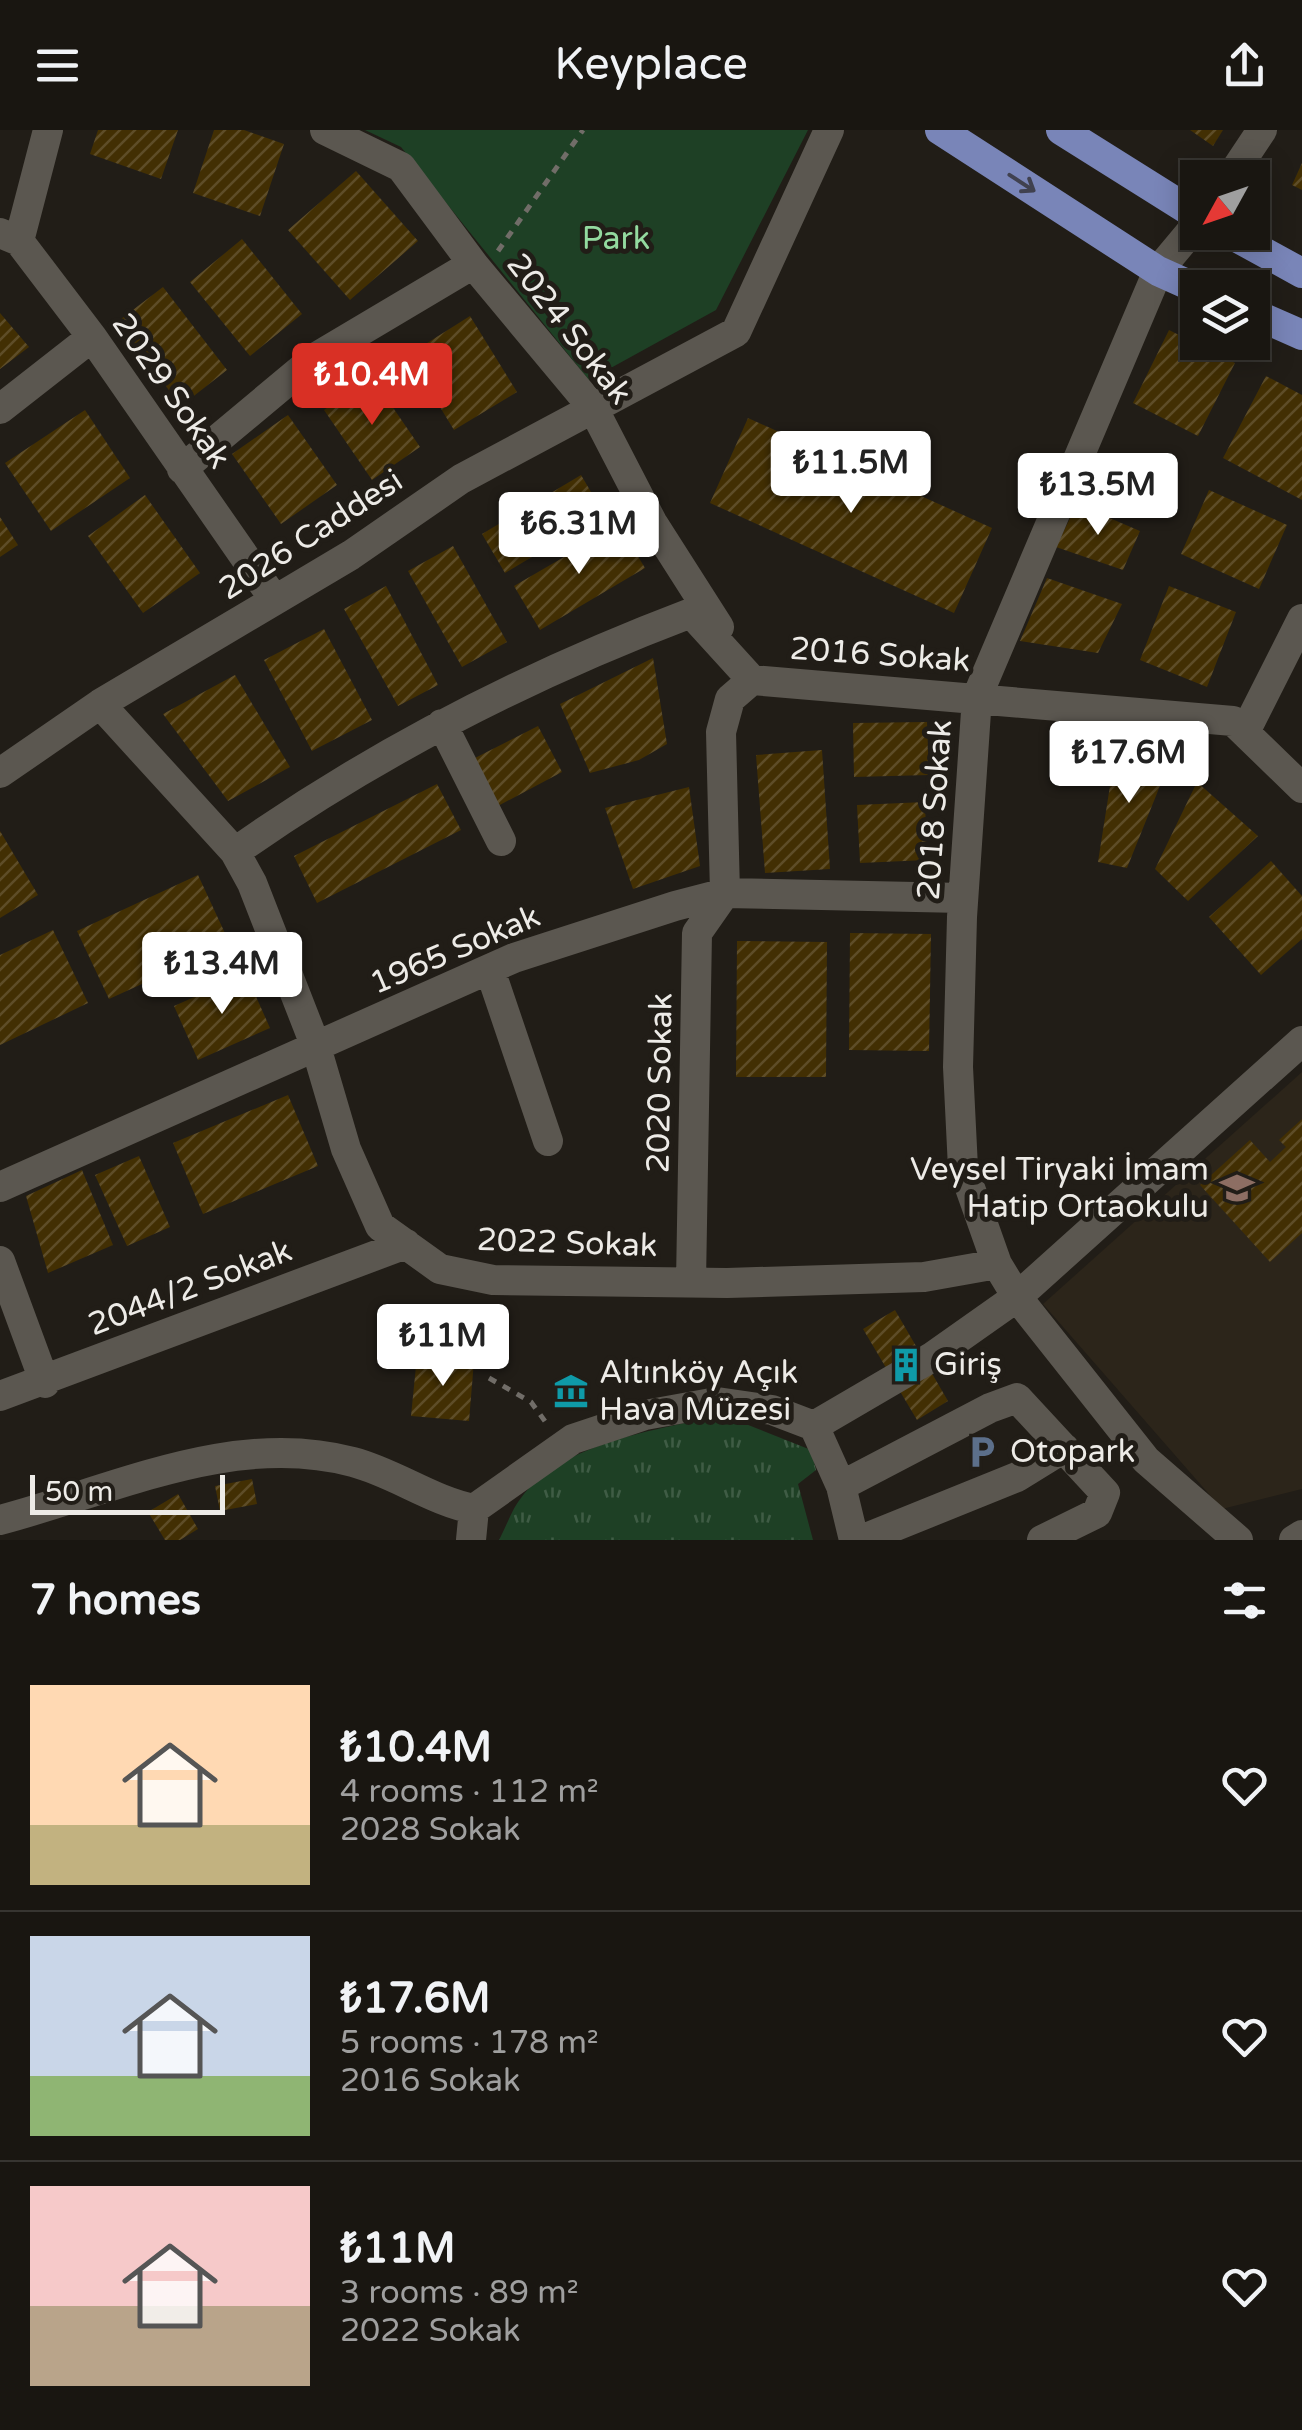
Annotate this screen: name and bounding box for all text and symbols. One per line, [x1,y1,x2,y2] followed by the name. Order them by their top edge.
[30,38,85,93] icon: menu
[554,38,748,92] text: Keyplace
[1217,38,1272,93] icon: share
[1180,160,1270,250] north arrow
[1180,160,1270,360] map controls
[1007,173,1035,194] one-way arrow
[582,220,650,258] park label: Park
[498,246,640,412] street label: 2024 Sokak
[1180,270,1270,360] button: layers
[104,306,238,476] street label: 2029 Sokak
[291,343,453,428] pin: ₺10.4M
[314,356,430,394] text: ₺10.4M
[770,431,932,516] pin: ₺11.5M
[793,444,909,482] text: ₺11.5M
[1017,453,1179,538] pin: ₺13.5M
[212,462,410,608] street label: 2026 Caddesi
[1040,466,1156,504] text: ₺13.5M
[498,492,660,577] pin: ₺6.31M
[521,505,637,543] text: ₺6.31M
[789,630,971,680] street label: 2016 Sokak
[910,719,960,901] street label: 2018 Sokak
[1048,721,1210,806] pin: ₺17.6M
[1072,734,1186,772] text: ₺17.6M
[365,897,545,1003] street label: 1965 Sokak
[141,932,303,1017] pin: ₺13.4M
[164,945,280,983] text: ₺13.4M
[639,992,681,1174] street label: 2020 Sokak
[910,1151,1209,1226] place label: Veysel Tiryaki İmam Hatip Ortaokulu
[1218,1169,1256,1207] school or university icon: Veysel Tiryaki İmam Hatip Ortaokulu
[476,1221,658,1265] street label: 2022 Sokak
[83,1232,297,1344] street label: 2044/2 Sokak
[384,1304,502,1389] pin: ₺11M
[399,1317,487,1355] text: ₺11M
[887,1346,925,1384] building icon: Giriş
[934,1346,1002,1384] place label: Giriş
[599,1354,798,1429] place label: Altınköy Açık Hava Müzesi
[552,1372,590,1410] museum icon: Altınköy Açık Hava Müzesi
[963,1433,1001,1471] parking icon: Otopark
[1010,1433,1135,1471] place label: Otopark
[30,1470,225,1514] scale bar
[45,1475,113,1509] text: 50 m
[1217,1573,1272,1628] icon: filters
[30,1575,201,1626] text: 7 homes
[340,1722,492,1773] text: ₺10.4M
[110,1725,230,1845] icon: home
[1217,1758,1272,1813] icon: heart
[340,1773,599,1811] text: 4 rooms · 112 m²
[340,1811,520,1849] text: 2028 Sokak
[340,1973,491,2024] text: ₺17.6M
[110,1976,230,2096] icon: home
[1217,2009,1272,2064] icon: heart
[340,2024,599,2062] text: 5 rooms · 178 m²
[340,2062,520,2100] text: 2016 Sokak
[340,2223,456,2274] text: ₺11M
[110,2226,230,2346] icon: home
[1217,2259,1272,2314] icon: heart
[340,2274,579,2312] text: 3 rooms · 89 m²
[340,2312,520,2350] text: 2022 Sokak

